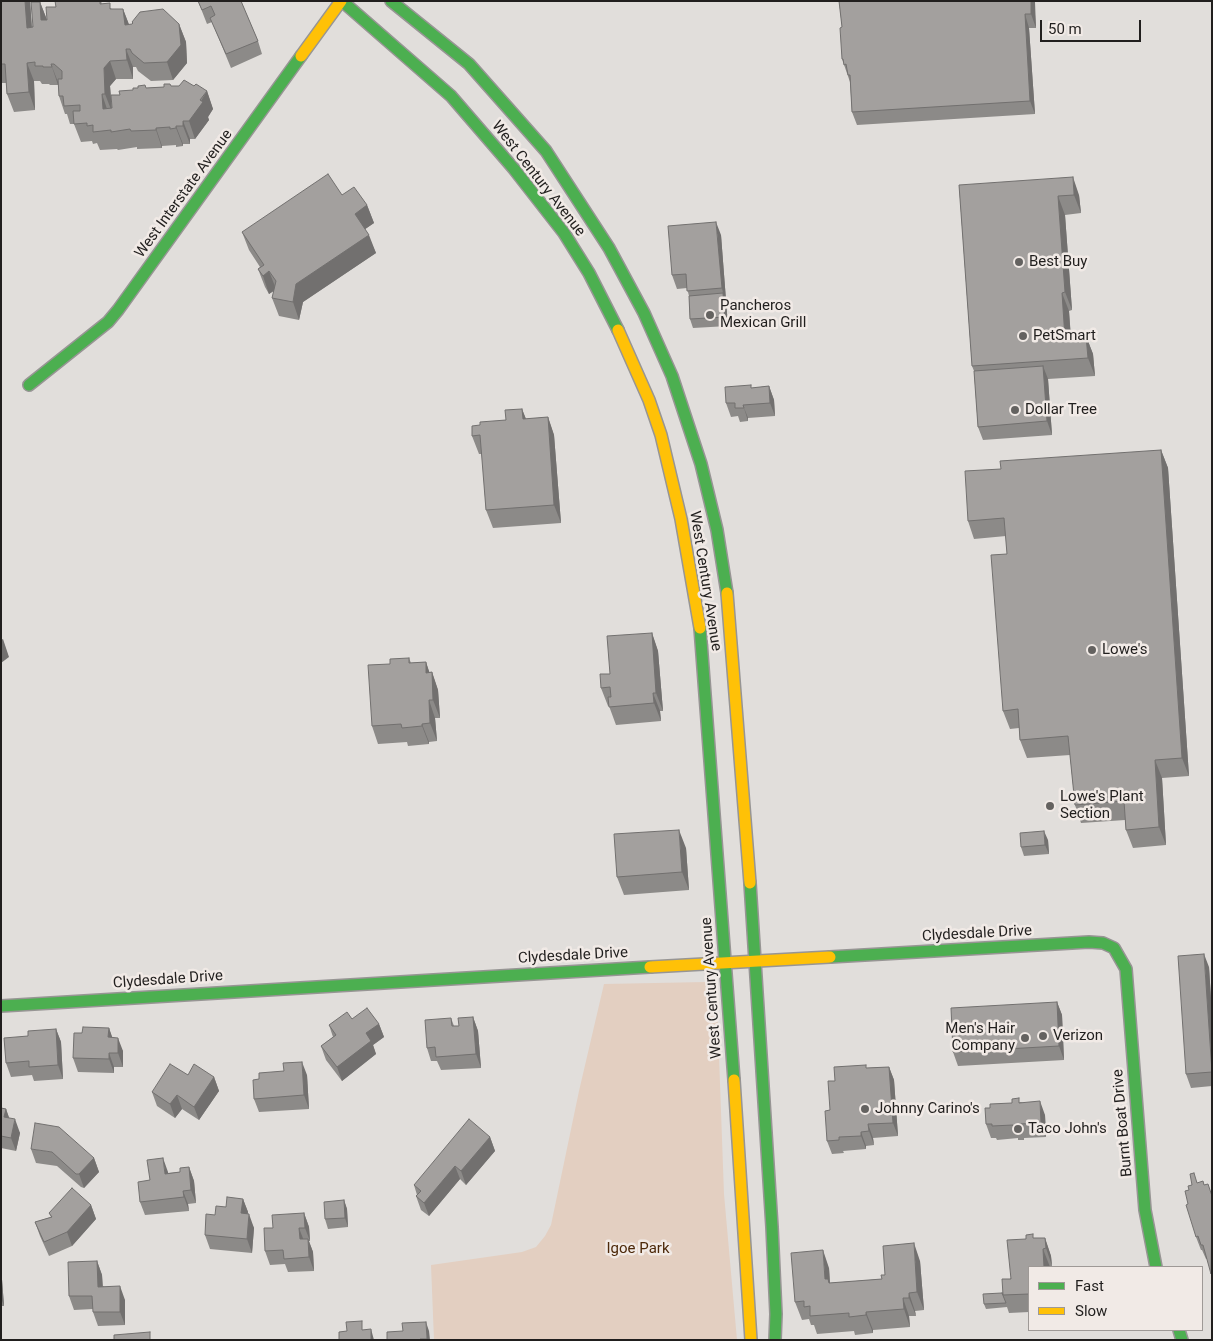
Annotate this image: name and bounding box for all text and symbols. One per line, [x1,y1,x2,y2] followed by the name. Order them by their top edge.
[1043,10,1144,42] scale bar
[1048,20,1082,38] text: 50 m
[487,118,589,240] street label: West Century Avenue
[131,126,237,262] street label: West Interstate Avenue
[1029,253,1087,271] place label: Best Buy
[1013,256,1025,268] marker: Best Buy
[720,297,806,332] place label: Pancheros Mexican Grill
[704,309,716,321] marker: Pancheros Mexican Grill
[1033,327,1096,345] place label: PetSmart
[1017,330,1029,342] marker: PetSmart
[1025,401,1097,419] place label: Dollar Tree
[1009,404,1021,416] marker: Dollar Tree
[685,510,725,652] street label: West Century Avenue
[1102,641,1148,659] place label: Lowe's
[1086,644,1098,656] marker: Lowe's
[1060,788,1144,823] place label: Lowe's Plant Section
[1044,800,1056,812] marker: Lowe's Plant Section
[698,917,726,1059] street label: West Century Avenue
[922,922,1032,946] street label: Clydesdale Drive
[518,944,628,968] street label: Clydesdale Drive
[112,967,224,993] street label: Clydesdale Drive
[945,1020,1015,1055] place label: Men's Hair Company
[1053,1027,1103,1045] place label: Verizon
[1037,1030,1049,1042] marker: Verizon
[1019,1032,1031,1044] marker: Men's Hair Company
[1109,1068,1137,1178] street label: Burnt Boat Drive
[875,1100,980,1118] place label: Johnny Carino's
[859,1103,871,1115] marker: Johnny Carino's
[1028,1120,1107,1138] place label: Taco John's
[1012,1123,1024,1135] marker: Taco John's
[607,1240,669,1258] park label: Igoe Park
[1028,1266,1203,1331] legend
[1075,1277,1104,1295] text: Fast
[1075,1302,1107,1320] text: Slow

